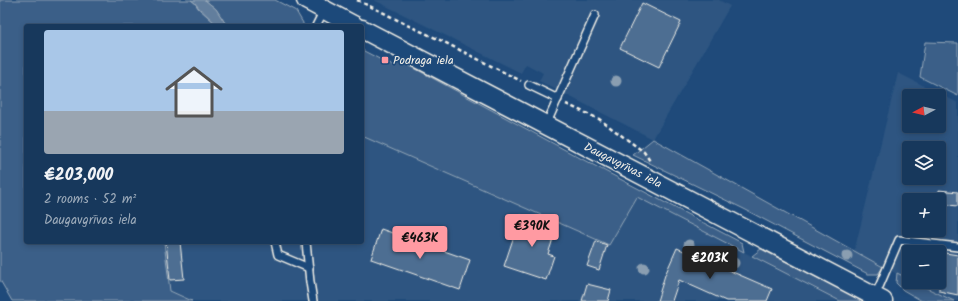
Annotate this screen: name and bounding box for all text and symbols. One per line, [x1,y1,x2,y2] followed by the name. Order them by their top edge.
[393,51,454,70] place label: Podraga iela
[380,55,390,65] marker: Podraga iela
[158,56,230,128] icon: home
[902,89,946,133] north arrow
[902,89,946,289] map controls
[580,138,666,193] street label: Daugavgrīvas iela
[902,141,946,185] button: layers
[44,162,113,189] text: €203,000
[44,189,136,210] text: 2 rooms · 52 m²
[902,193,946,237] button: +
[44,210,137,231] text: Daugavgrīvas iela
[504,214,560,248] pin: €390K
[514,216,550,237] text: €390K
[392,226,448,260] pin: €463K
[401,228,439,249] text: €463K
[902,245,946,289] button: −
[682,246,738,280] pin: €203K
[691,248,729,269] text: €203K

